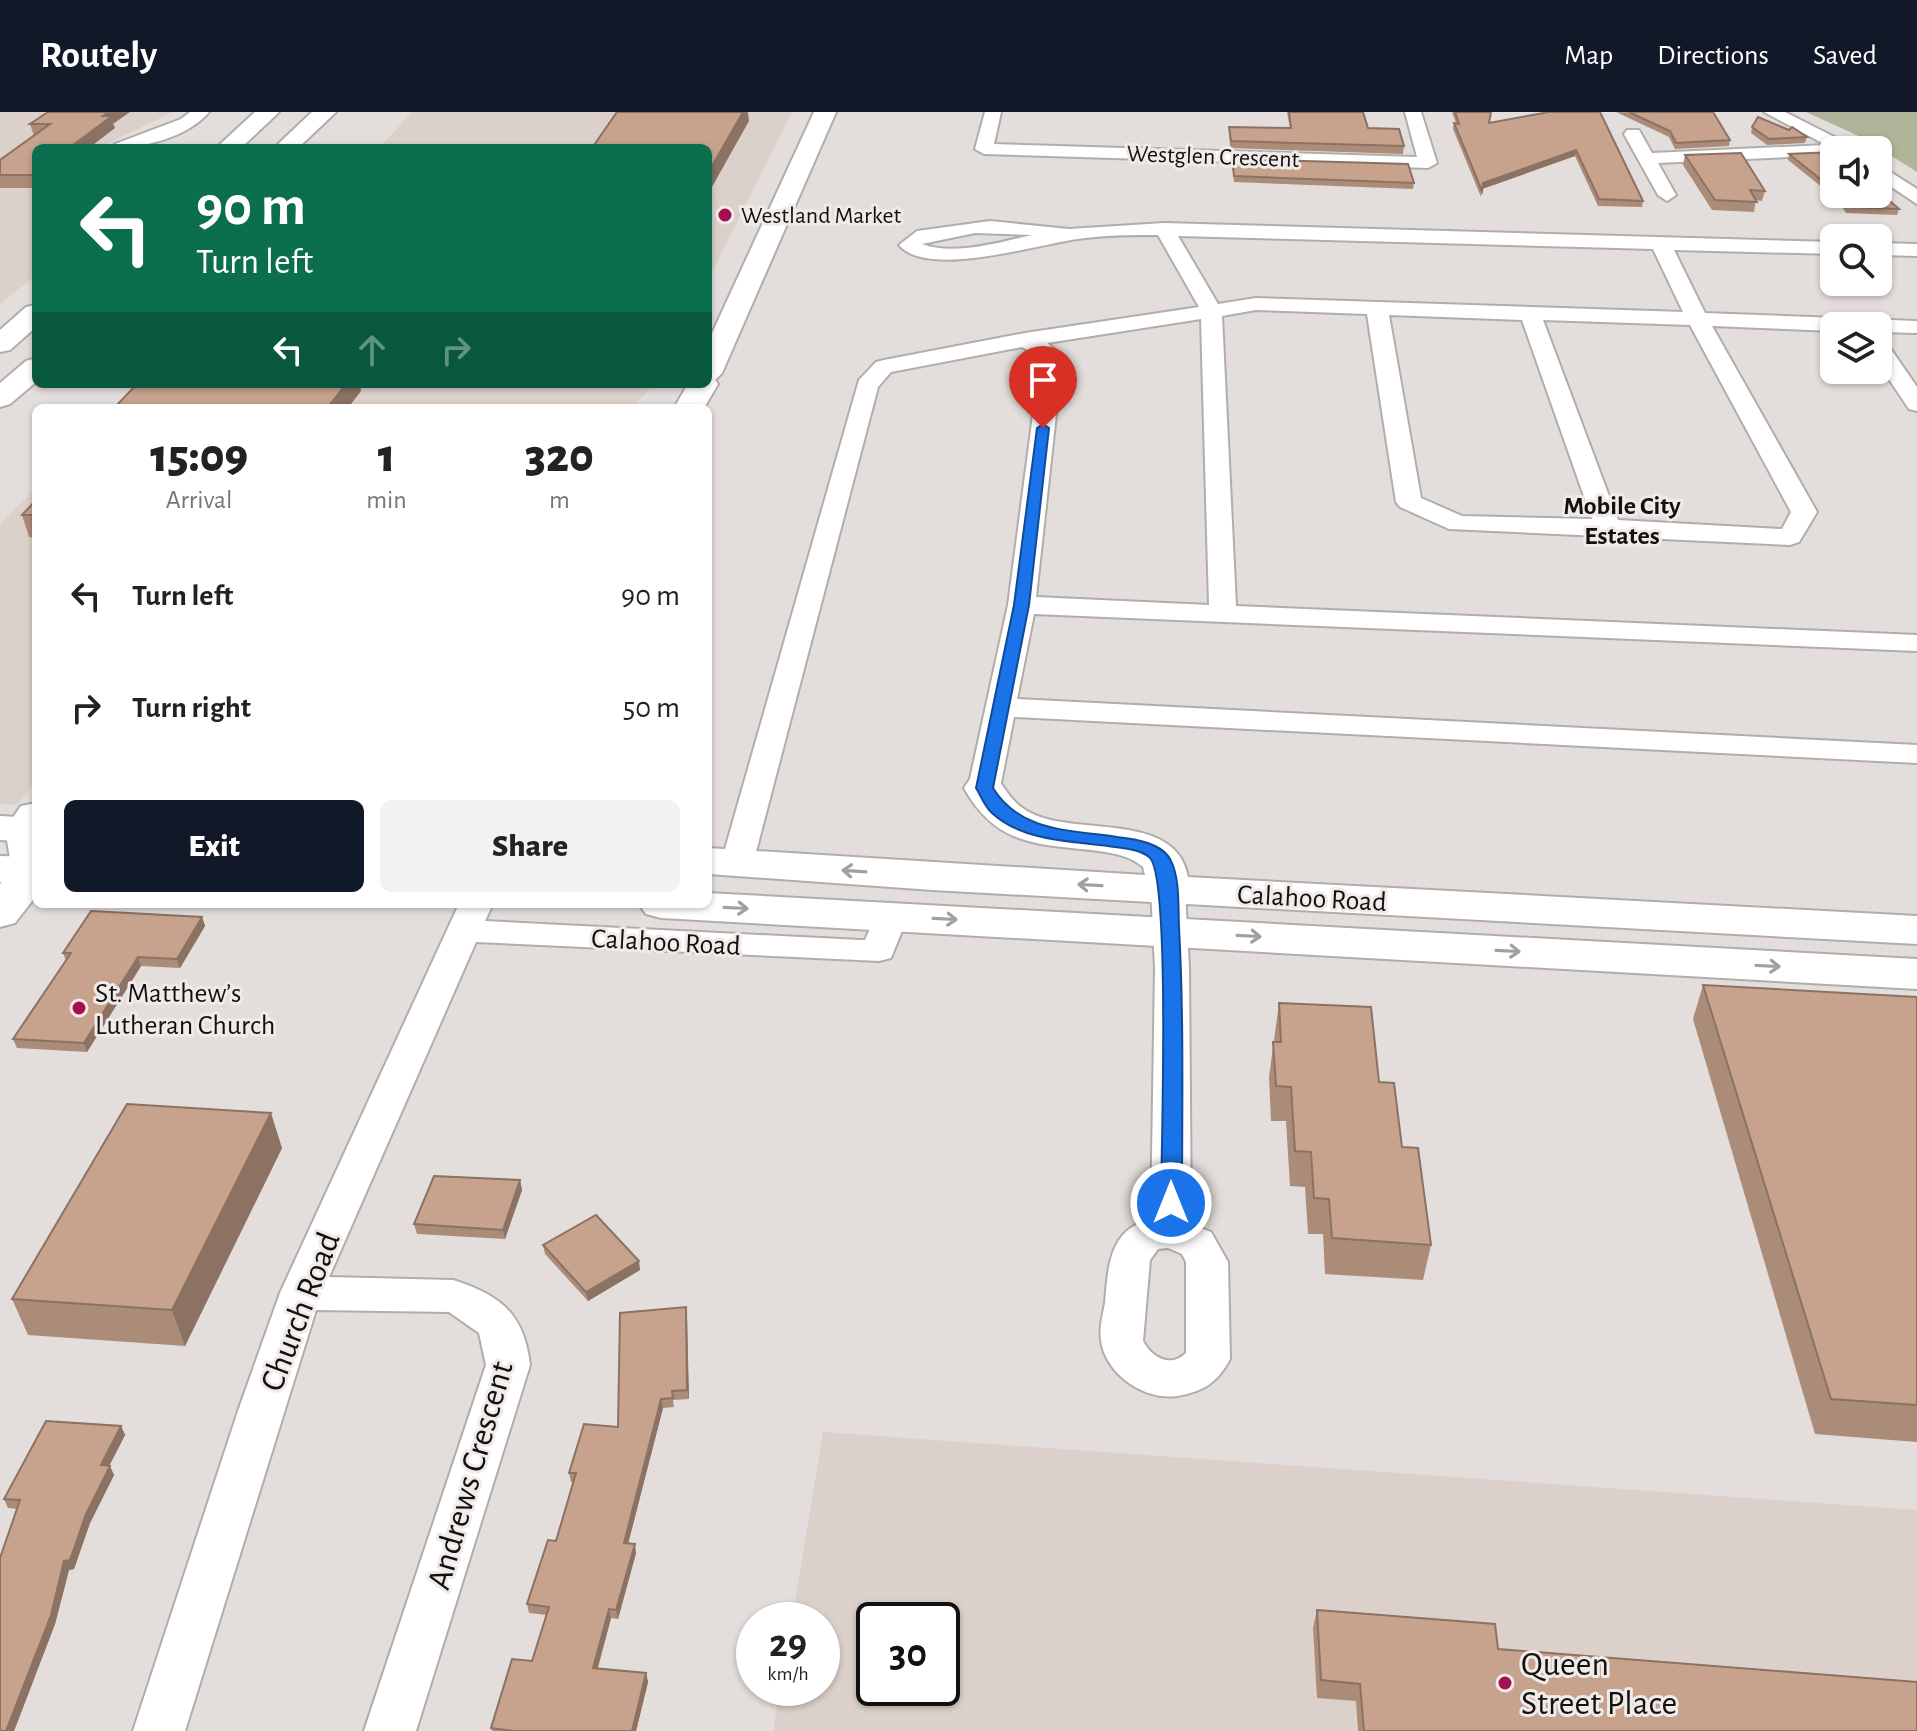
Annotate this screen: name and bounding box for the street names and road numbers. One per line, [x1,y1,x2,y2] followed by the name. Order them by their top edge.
[1126,142,1300,172] street label: Westglen Crescent
[1236,881,1387,917] street label: Calahoo Road
[590,925,741,961] street label: Calahoo Road
[255,1228,347,1396] street label: Church Road
[422,1358,520,1593] street label: Andrews Crescent

